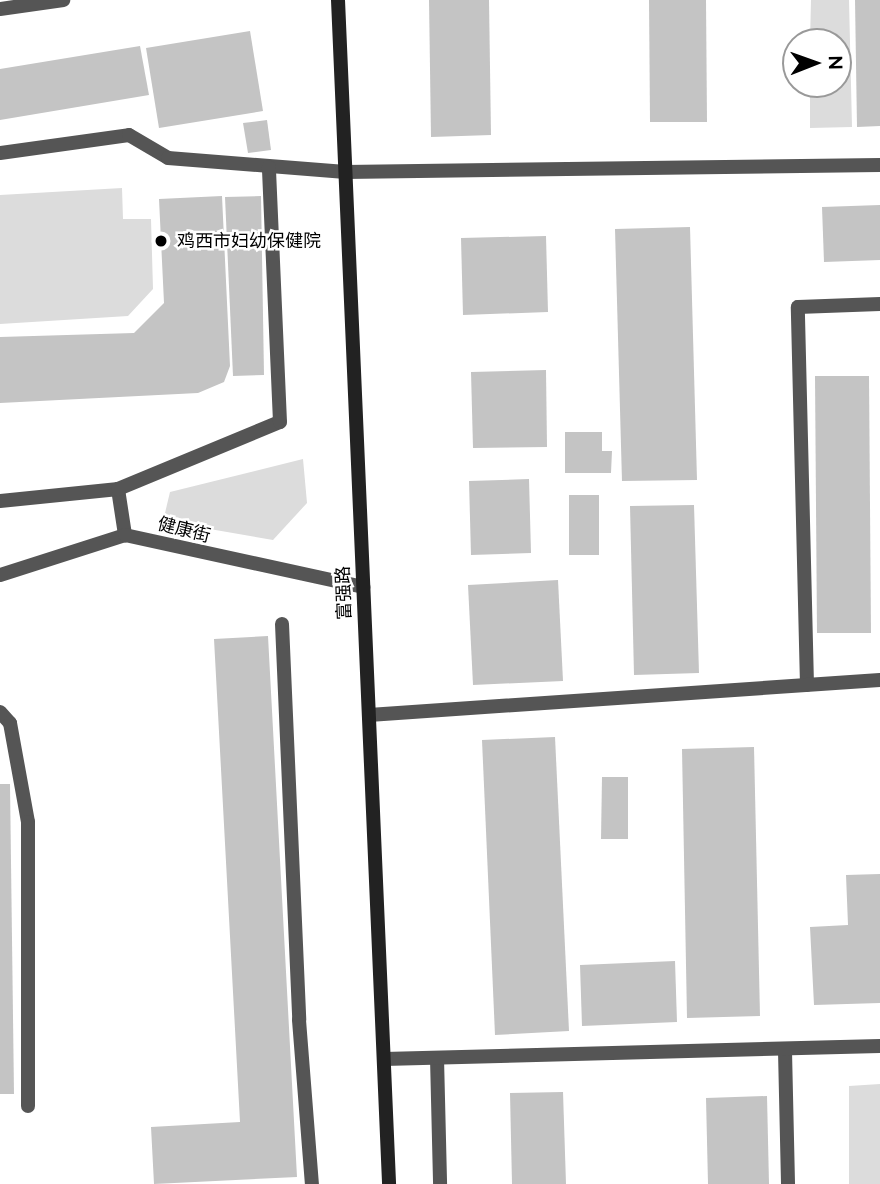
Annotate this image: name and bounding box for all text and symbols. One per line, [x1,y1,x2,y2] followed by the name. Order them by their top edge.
[782,28,852,98] north arrow
[825,55,847,70] text: N
[177,230,321,252] place label: 鸡西市妇幼保健院
[151,231,171,251] marker: 鸡西市妇幼保健院
[155,513,213,547] street label: 健康街
[332,566,356,620] street label: 富强路

